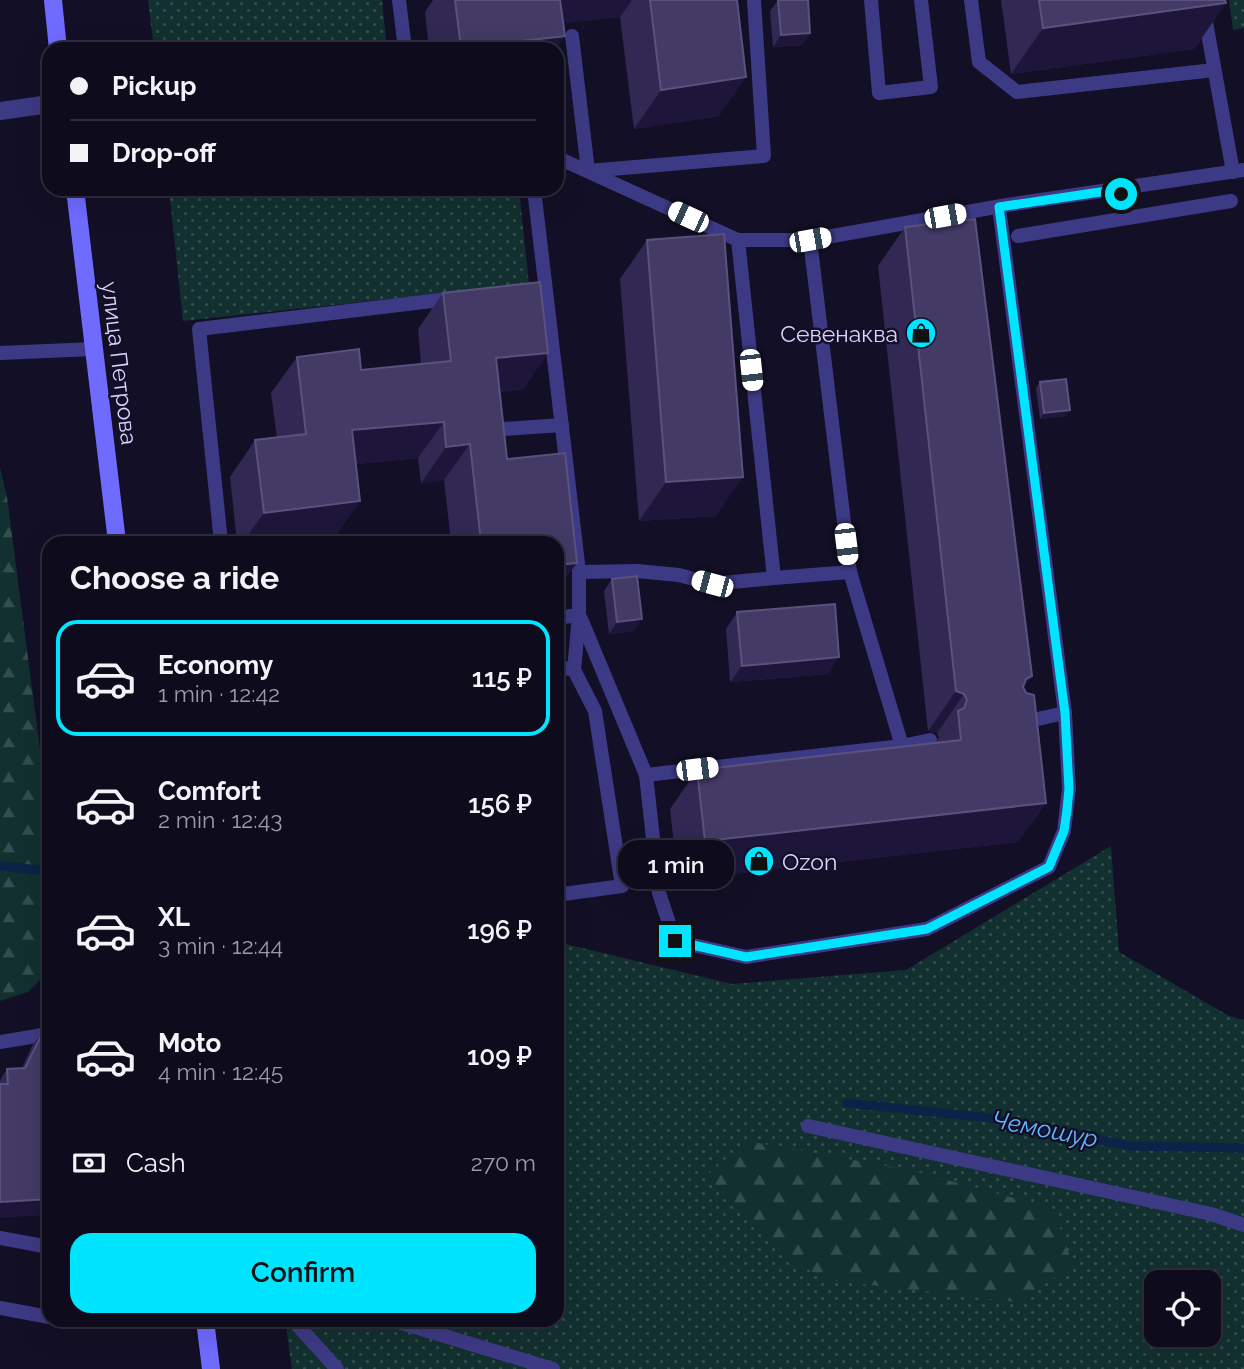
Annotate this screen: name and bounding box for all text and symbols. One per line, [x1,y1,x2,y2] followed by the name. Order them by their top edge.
[112,71,197,101] text: Pickup
[112,138,216,168] text: Drop-off
[1105,178,1137,210] route start
[665,199,712,235] car
[923,202,968,230] car
[788,226,833,254] car
[97,280,143,446] street label: улица Петрова
[904,316,938,350] shop icon: Севенаква
[780,320,898,347] place label: Севенаква
[739,348,764,392] car
[834,522,859,566] car
[70,559,279,596] text: Choose a ride
[689,568,736,600] car
[74,647,137,710] icon: car
[158,650,273,680] text: Economy
[472,663,532,693] text: 115 ₽
[158,680,280,707] text: 1 min · 12:42
[675,756,720,782] car
[74,773,137,836] icon: car
[158,776,261,806] text: Comfort
[468,789,532,819] text: 156 ₽
[158,806,282,833] text: 2 min · 12:43
[617,839,733,888] callout: 1 min
[742,844,776,878] shop icon: Ozon
[782,848,837,875] place label: Ozon
[647,851,705,878] text: 1 min
[74,899,137,962] icon: car
[158,902,190,932] text: XL
[467,915,532,945] text: 196 ₽
[659,925,691,957] route end
[158,932,283,959] text: 3 min · 12:44
[74,1025,137,1088] icon: car
[158,1028,221,1058] text: Moto
[467,1041,532,1071] text: 109 ₽
[158,1058,283,1085] text: 4 min · 12:45
[990,1105,1100,1153] water label: Чемошур
[70,1144,108,1182] icon: cash
[126,1148,186,1178] text: Cash
[471,1149,536,1176] text: 270 m
[70,1233,536,1313] button: Confirm
[1144,1270,1221,1347] map controls
[1144,1270,1221,1347] button: locate

